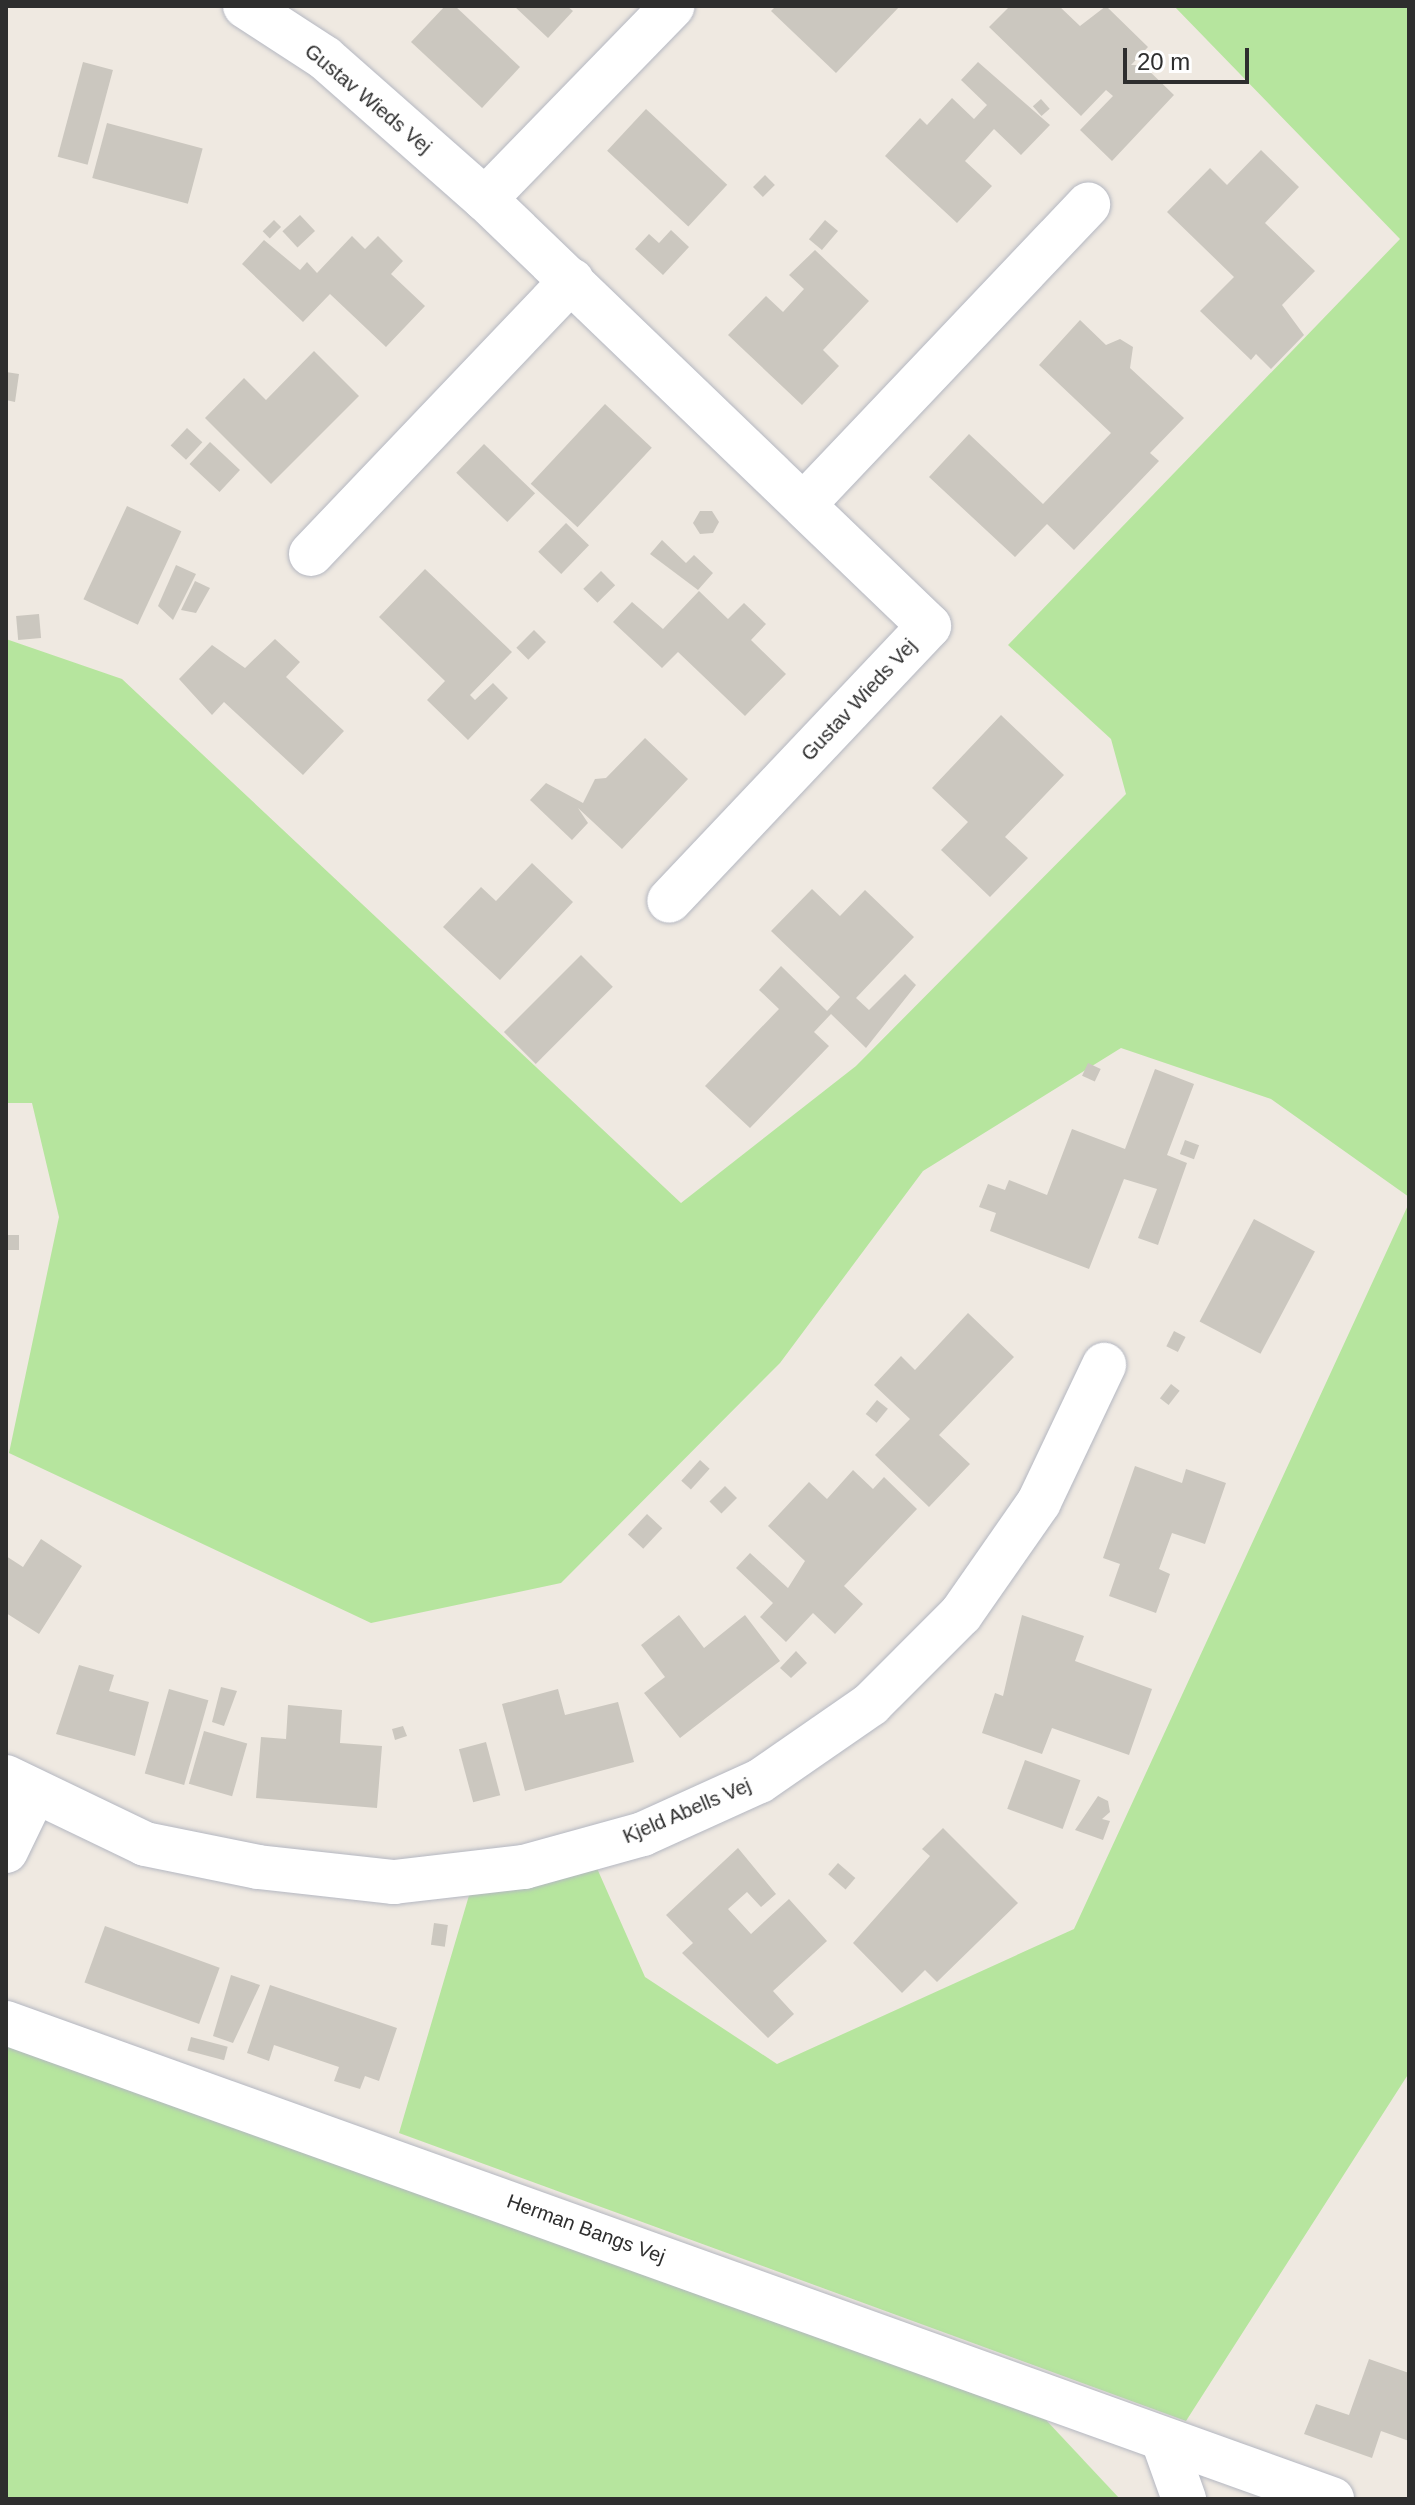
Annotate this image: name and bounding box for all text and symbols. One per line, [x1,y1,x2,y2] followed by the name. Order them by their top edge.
[1127,32,1253,82] scale bar
[300,39,436,159] street label: Gustav Wieds Vej
[1137,48,1190,75] text: 20 m
[796,634,922,766] street label: Gustav Wieds Vej
[619,1773,755,1849] street label: Kjeld Abells Vej
[504,2189,668,2269] street label: Herman Bangs Vej

